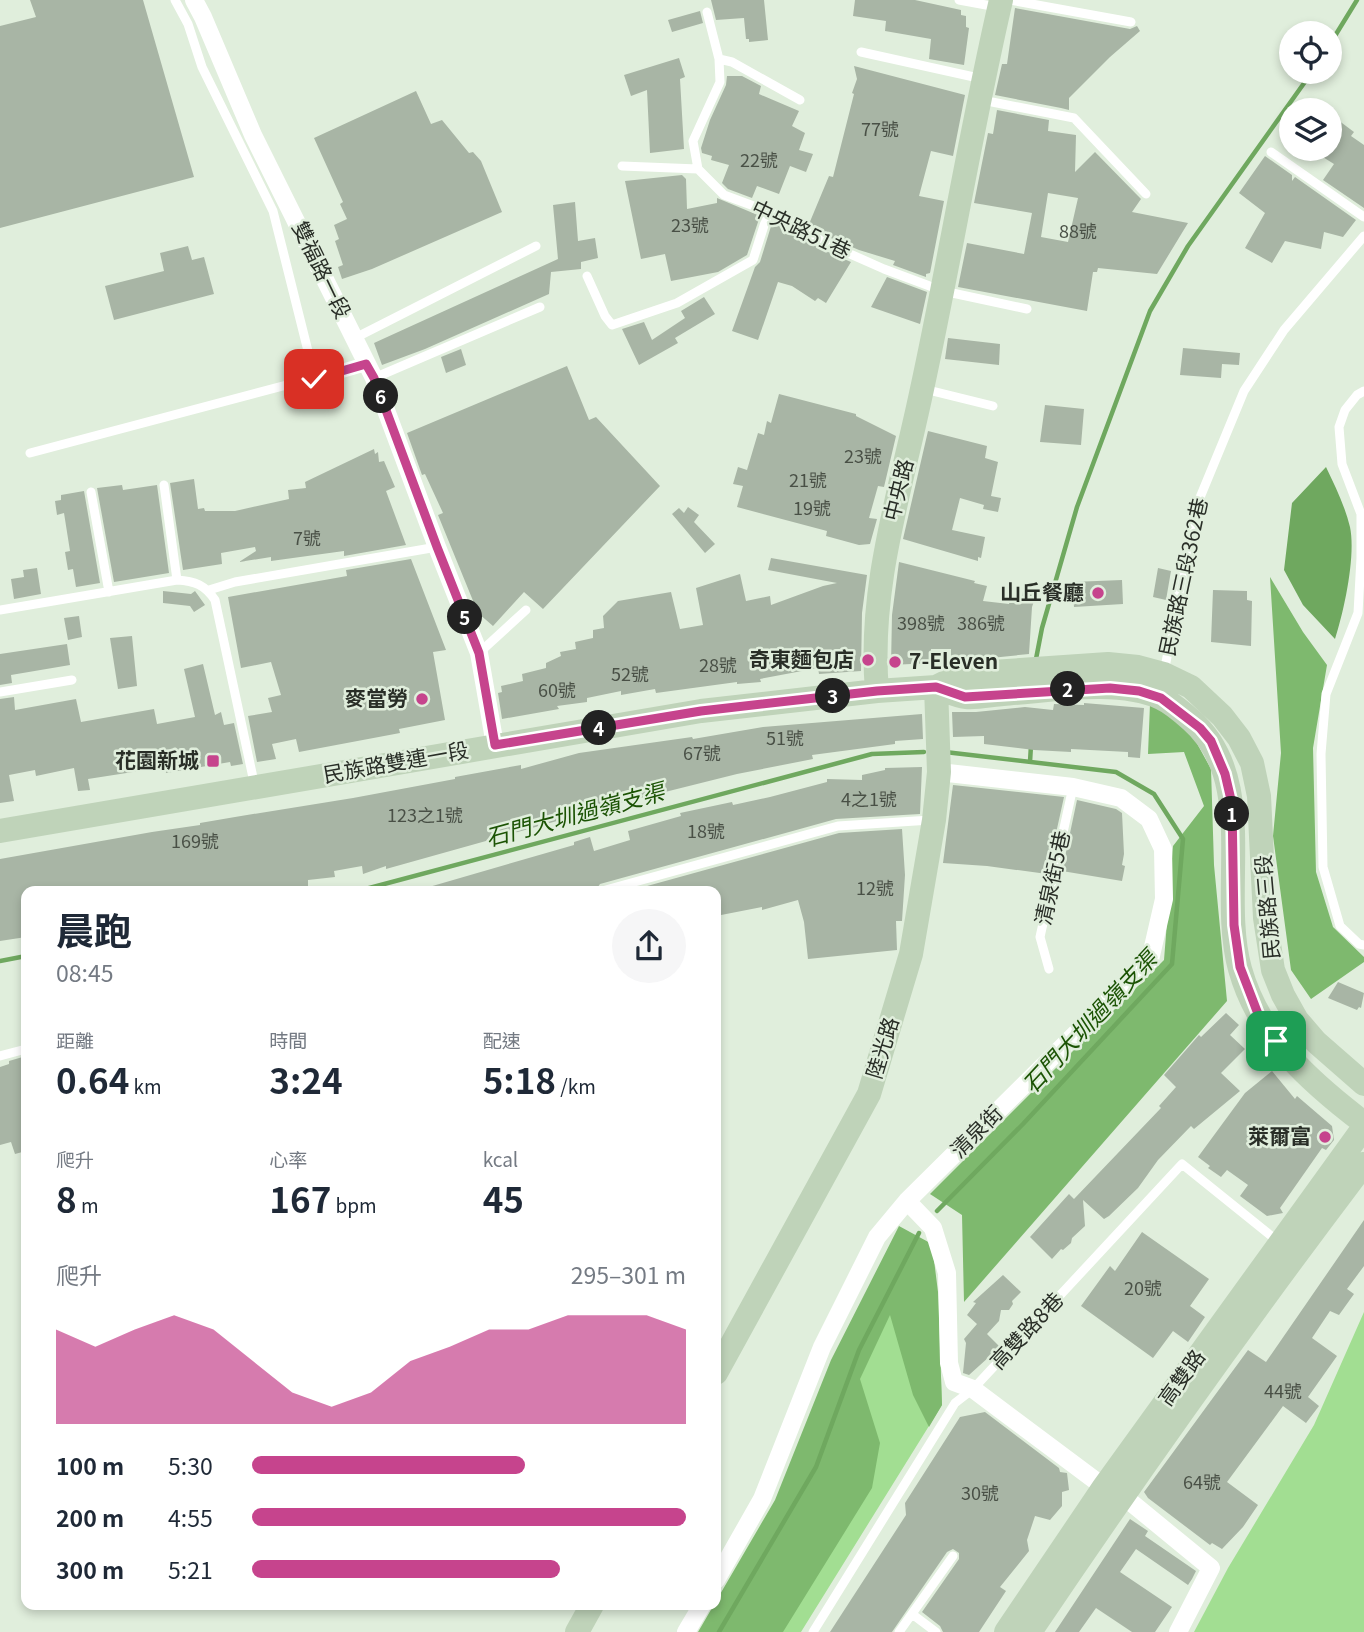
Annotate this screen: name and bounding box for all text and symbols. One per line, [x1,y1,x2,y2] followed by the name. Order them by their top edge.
[1279,21,1342,161] map controls
[1279,21,1342,84] button: locate
[1279,98,1342,161] button: layers
[861,115,899,141] house number: 77號
[740,146,778,172] house number: 22號
[747,191,857,265] street label: 中央路51巷
[671,211,709,237] house number: 23號
[286,215,359,323] street label: 雙福路一段
[1059,217,1097,243] house number: 88號
[284,349,344,409] pin
[295,360,333,398] icon: check
[364,378,398,414] pin: 6
[375,382,386,409] text: 6
[844,442,882,468] house number: 23號
[875,455,919,524] street label: 中央路
[789,466,827,492] house number: 21號
[793,494,831,520] house number: 19號
[1151,495,1213,658] street label: 民族路三段362巷
[293,524,321,550] house number: 7號
[1000,576,1084,606] place label: 山丘餐廳
[1090,585,1106,601] marker: 山丘餐廳
[448,600,482,634] pin: 5
[459,603,470,630] text: 5
[897,609,945,635] house number: 398號
[957,609,1005,635] house number: 386號
[749,643,854,673] place label: 奇東麵包店
[909,645,998,675] place label: 7-Eleven
[699,651,737,677] house number: 28號
[860,652,876,668] marker: 奇東麵包店
[887,654,903,670] marker: 7-Eleven
[611,660,649,686] house number: 52號
[1050,672,1086,706] pin: 2
[1062,675,1073,702] text: 2
[538,676,576,702] house number: 60號
[816,678,850,714] pin: 3
[345,682,408,712] place label: 麥當勞
[827,682,838,709] text: 3
[414,691,430,707] marker: 麥當勞
[582,710,616,746] pin: 4
[593,714,604,741] text: 4
[766,724,804,750] house number: 51號
[321,733,471,789] street label: 民族路雙連一段
[683,739,721,765] house number: 67號
[115,744,199,774] place label: 花園新城
[205,753,221,769] marker: 花園新城
[481,772,671,853] water label: 石門大圳過嶺支渠
[841,785,897,811] house number: 4之1號
[1214,796,1250,832] pin: 1
[1226,800,1237,827] text: 1
[387,801,463,827] house number: 123之1號
[687,817,725,843] house number: 18號
[171,827,219,853] house number: 169號
[1026,828,1076,927] street label: 清泉街5巷
[1246,854,1286,961] street label: 民族路三段
[856,874,894,900] house number: 12號
[56,901,132,956] text: 晨跑
[612,909,686,983] button: share
[1013,940,1166,1100] water label: 石門大圳過嶺支渠
[56,955,113,989] text: 08:45
[1246,1011,1306,1071] pin
[858,1013,905,1082] street label: 陸光路
[1257,1022,1295,1060] icon: arrive
[56,1026,94,1053] text: 距離
[269,1026,307,1053] text: 時間
[483,1026,521,1053] text: 配速
[56,1053,129,1104] text: 0.64
[269,1053,343,1104] text: 3:24
[483,1053,556,1104] text: 5:18
[129,1072,162,1099] text: km
[556,1072,596,1099] text: /km
[943,1098,1008,1163] street label: 清泉街
[1248,1120,1311,1150] place label: 萊爾富
[1317,1129,1333,1145] marker: 萊爾富
[56,1145,94,1172] text: 爬升
[269,1145,307,1172] text: 心率
[483,1145,518,1172] text: kcal
[56,1172,77,1223] text: 8
[269,1172,331,1223] text: 167
[483,1172,524,1223] text: 45
[77,1191,99,1218] text: m
[331,1191,377,1218] text: bpm
[56,1257,102,1291] text: 爬升
[571,1257,686,1291] text: 295–301 m
[1124,1274,1162,1300] house number: 20號
[982,1284,1069,1375] street label: 高雙路8巷
[1150,1343,1211,1411] street label: 高雙路
[1264,1377,1302,1403] house number: 44號
[56,1448,124,1482] text: 100 m
[168,1448,213,1482] text: 5:30
[1183,1468,1221,1494] house number: 64號
[961,1479,999,1505] house number: 30號
[56,1500,124,1534] text: 200 m
[168,1500,213,1534] text: 4:55
[56,1552,124,1586] text: 300 m
[168,1552,213,1586] text: 5:21

